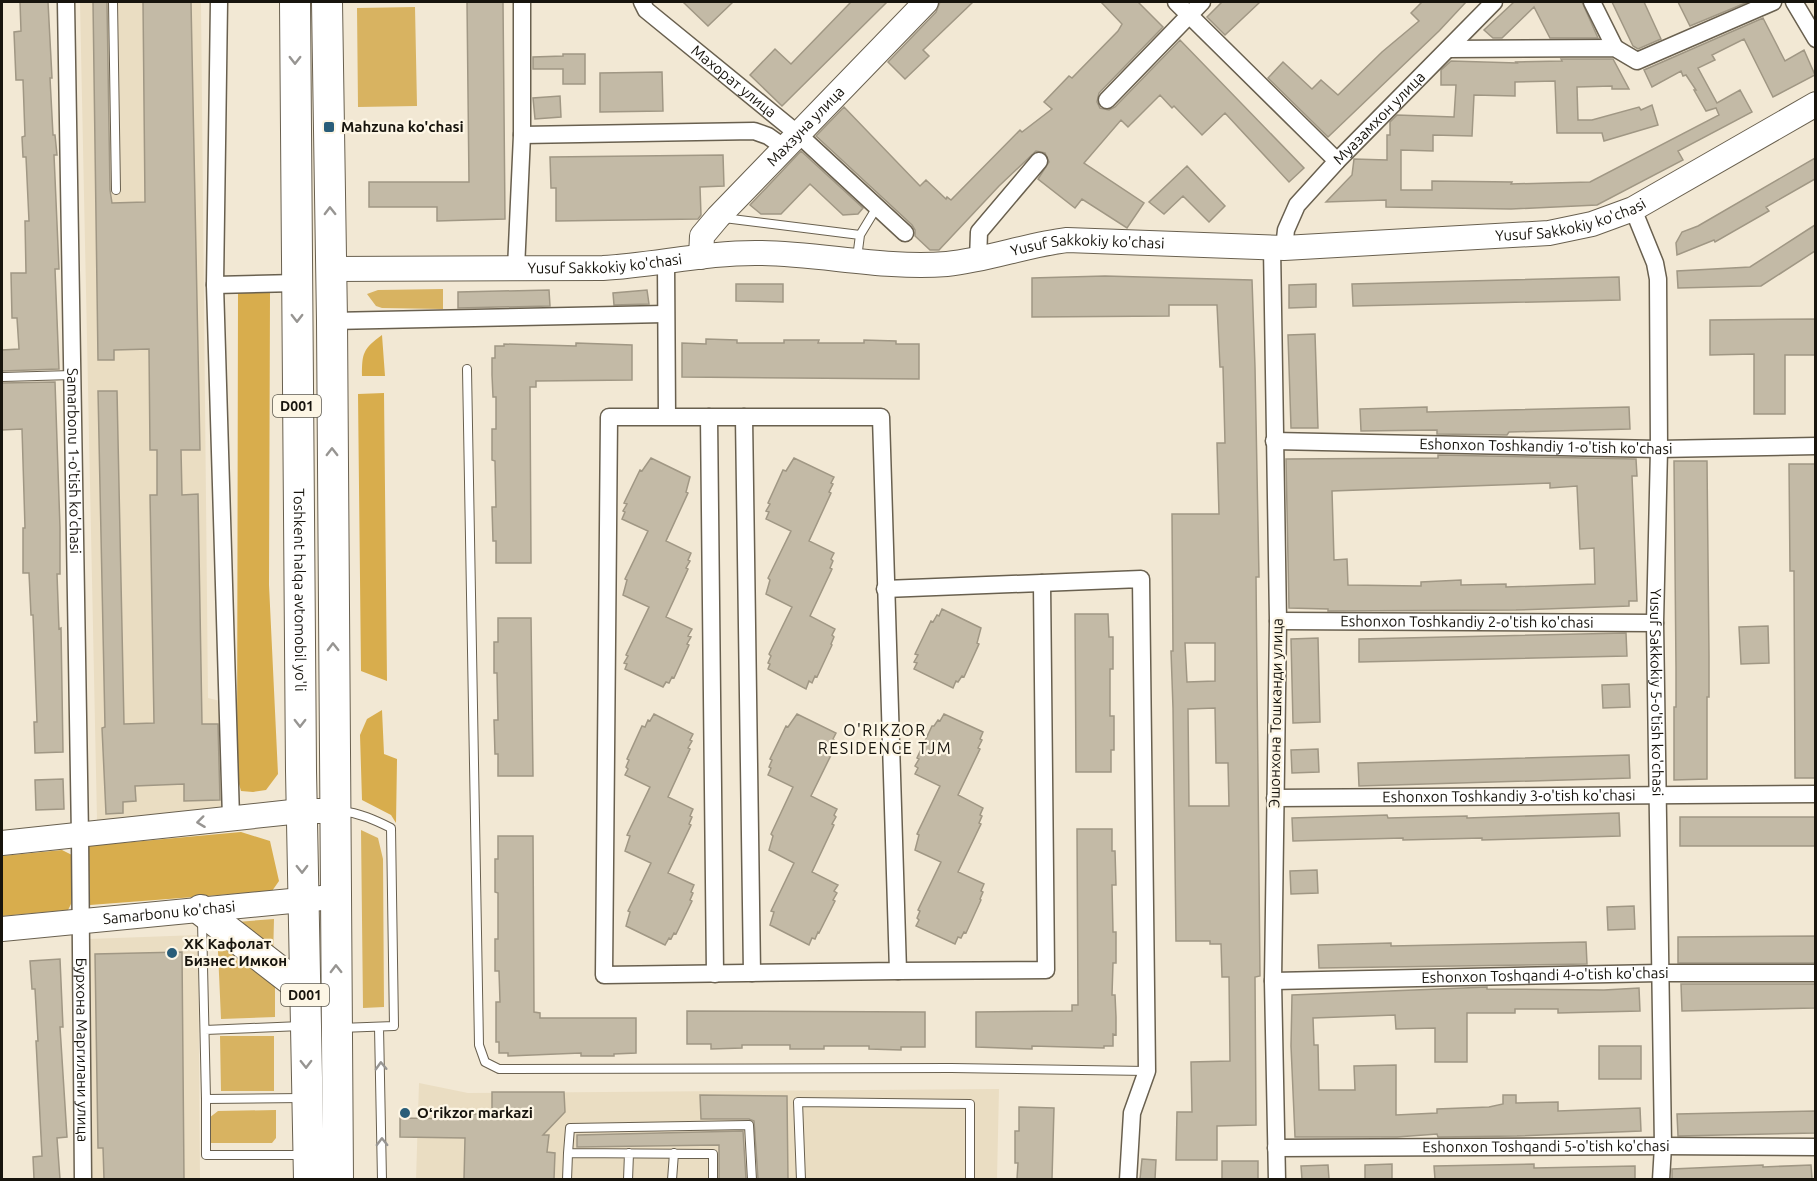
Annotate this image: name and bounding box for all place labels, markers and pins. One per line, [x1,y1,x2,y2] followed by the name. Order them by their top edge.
[341,118,464,135] place label: Mahzuna ko'chasi
[322,120,336,134] marker: Mahzuna ko'chasi
[184,935,287,969] place label: ХК Кафолат Бизнес Имкон
[165,946,179,960] marker: ХК Кафолат Бизнес Имкон
[417,1104,533,1121] place label: Oʻrikzor markazi
[398,1106,412,1120] marker: Oʻrikzor markazi

